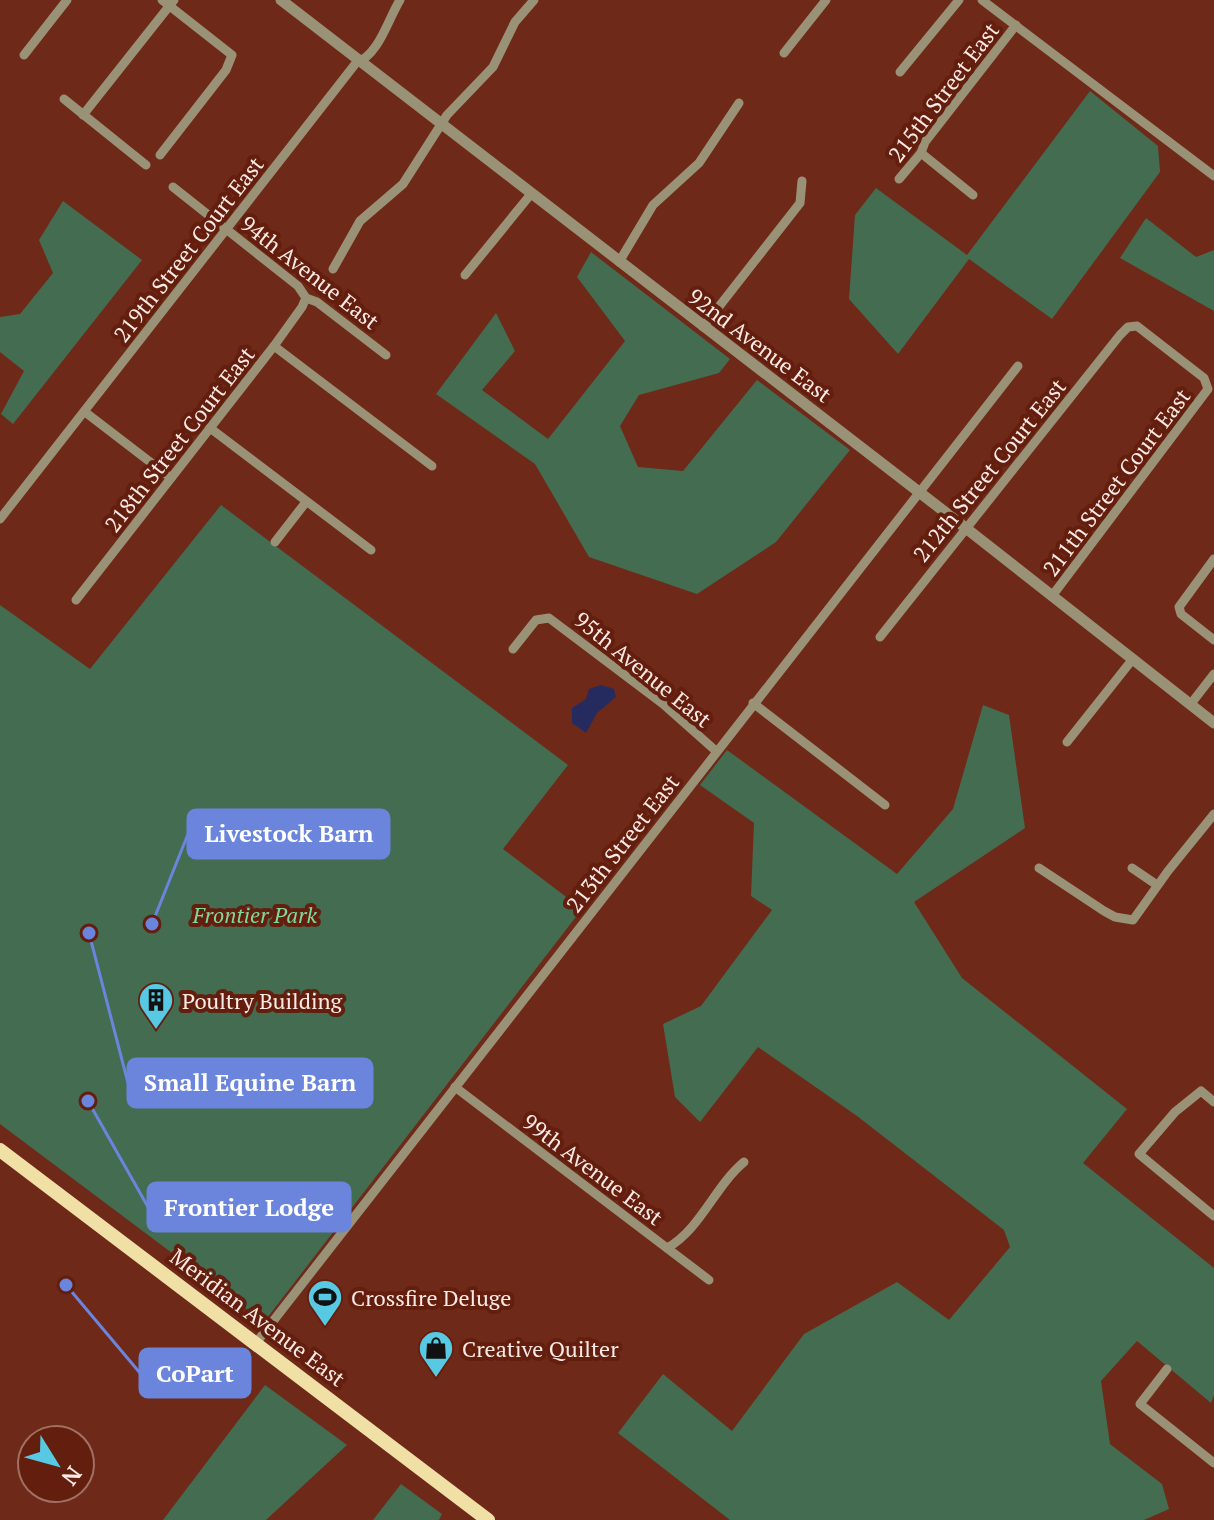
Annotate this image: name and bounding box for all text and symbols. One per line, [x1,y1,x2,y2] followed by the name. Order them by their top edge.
[881,16,1005,168] street label: 215th Street East
[106,150,270,348] street label: 219th Street Court East
[235,209,385,335] street label: 94th Avenue East
[682,281,838,409] street label: 92nd Avenue East
[97,340,261,538] street label: 218th Street Court East
[906,372,1072,568] street label: 212th Street Court East
[1036,382,1196,582] street label: 211th Street Court East
[568,605,718,733] street label: 95th Avenue East
[559,768,685,918] street label: 213th Street East
[188,810,389,858] callout: Livestock Barn
[205,817,374,849] text: Livestock Barn
[192,900,318,929] park label: Frontier Park
[137,981,175,1031] building icon: Poultry Building
[182,986,343,1015] place label: Poultry Building
[128,1059,372,1107] callout: Small Equine Barn
[144,1066,357,1098] text: Small Equine Barn
[517,1107,669,1231] street label: 99th Avenue East
[148,1183,350,1231] callout: Frontier Lodge
[164,1191,334,1223] text: Frontier Lodge
[165,1242,351,1392] street label: Meridian Avenue East
[306,1278,344,1328] sports icon: Crossfire Deluge
[351,1283,511,1312] place label: Crossfire Deluge
[417,1329,455,1379] shop icon: Creative Quilter
[462,1334,619,1363] place label: Creative Quilter
[140,1349,250,1397] callout: CoPart
[156,1357,234,1389] text: CoPart
[16,1424,96,1504] north arrow
[56,1461,89,1492] text: N

